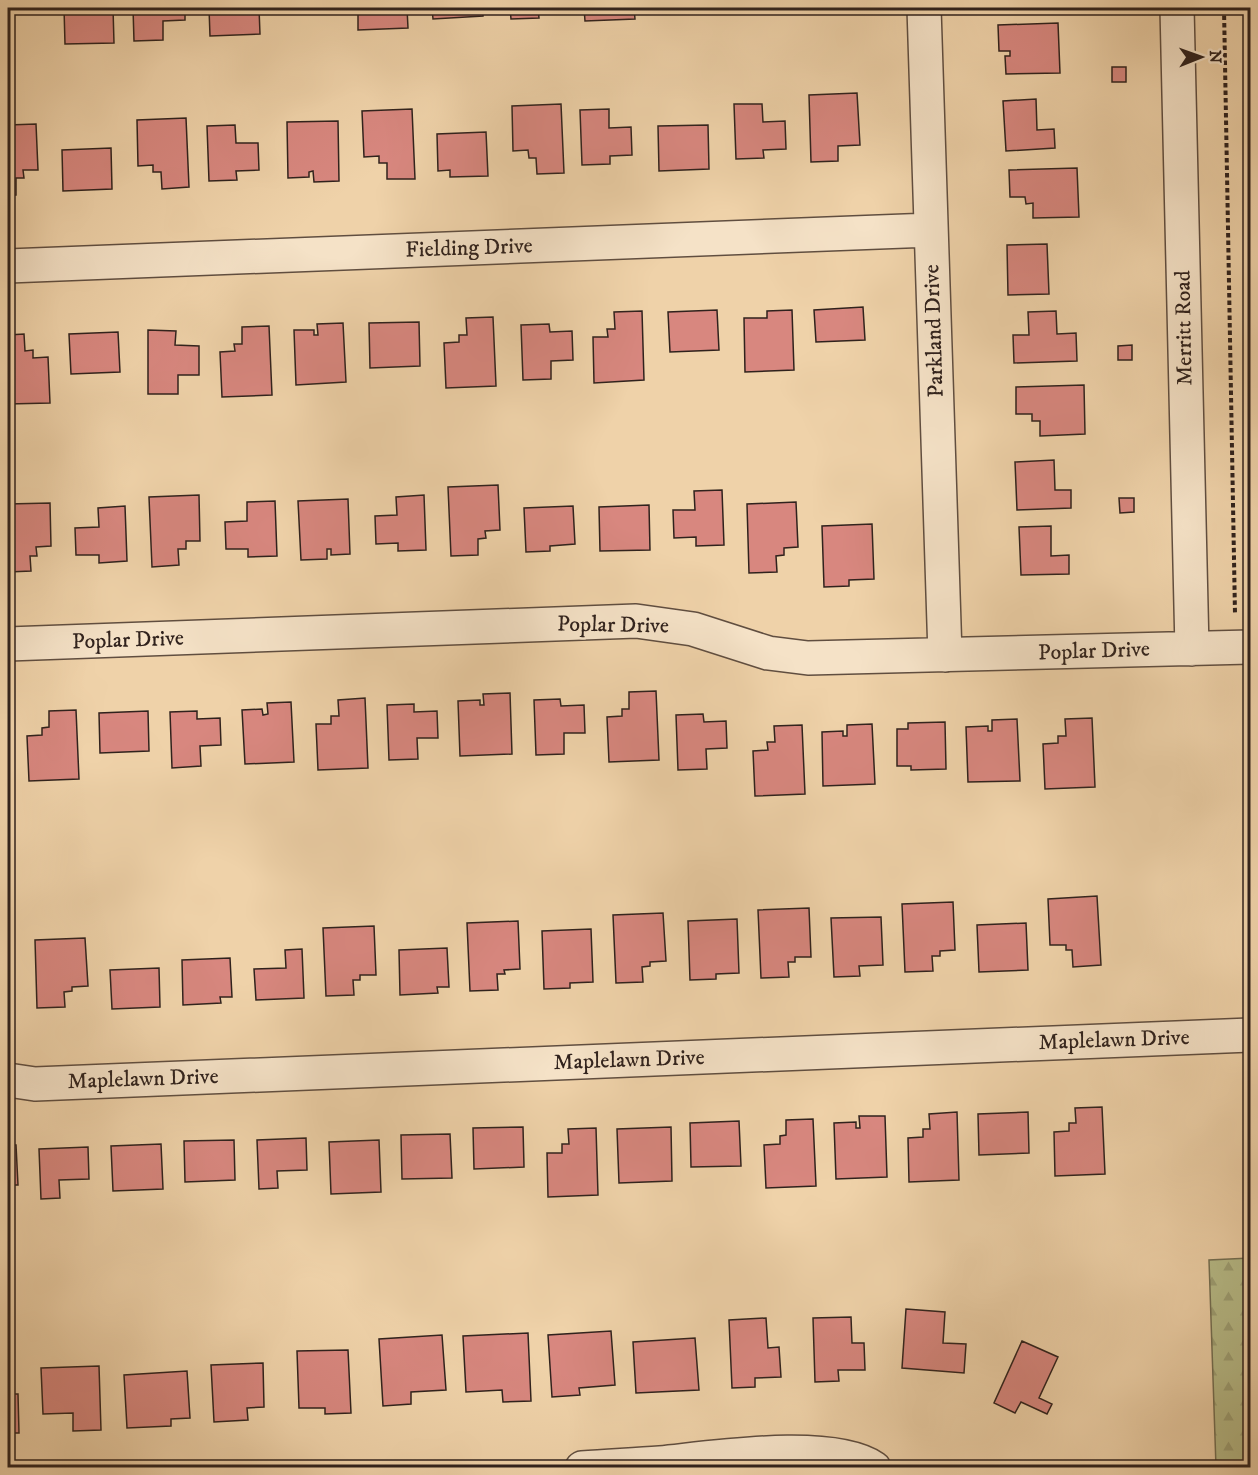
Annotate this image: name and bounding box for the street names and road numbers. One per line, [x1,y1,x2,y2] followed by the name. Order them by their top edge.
[405,232,533,264] street label: Fielding Drive
[918,264,950,398] street label: Parkland Drive
[1169,270,1199,386] street label: Merritt Road
[557,611,669,639] street label: Poplar Drive
[72,625,184,655] street label: Poplar Drive
[1038,636,1150,666] street label: Poplar Drive
[1038,1024,1190,1056] street label: Maplelawn Drive
[553,1044,705,1076] street label: Maplelawn Drive
[67,1063,219,1095] street label: Maplelawn Drive

